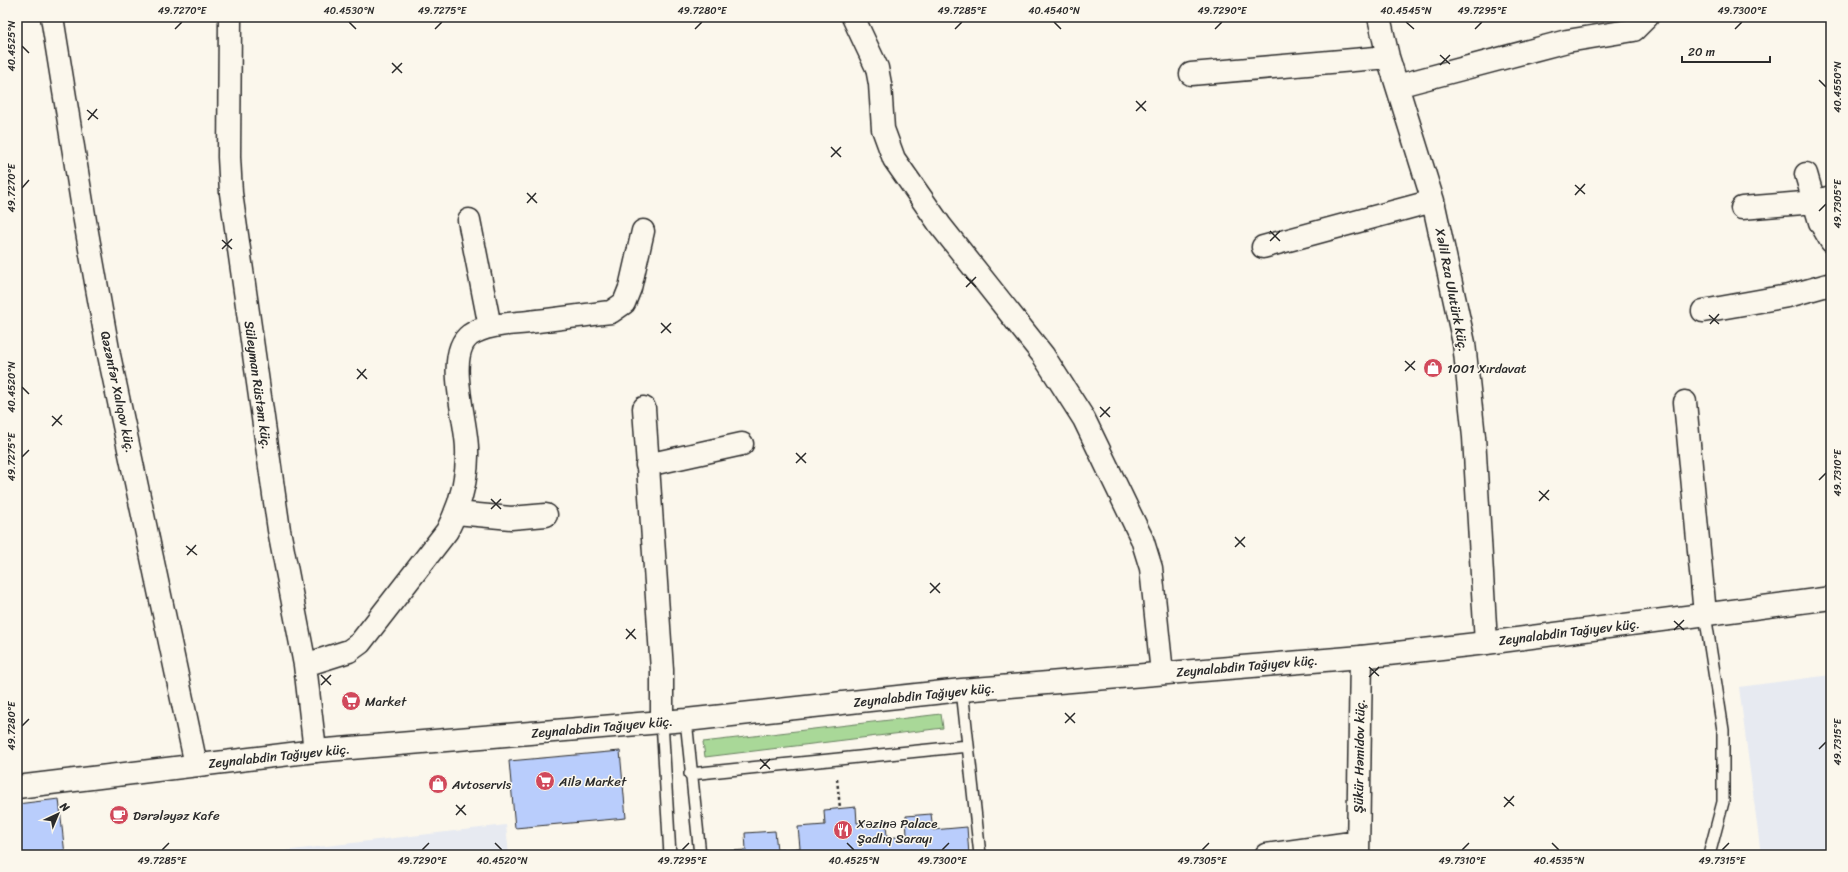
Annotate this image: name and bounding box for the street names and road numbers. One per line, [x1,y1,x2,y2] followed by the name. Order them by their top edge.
[1429,225,1475,354] street label: Xəlil Rza Ulutürk küç.
[238,319,278,451] street label: Süleyman Rüstəm küç.
[94,329,142,455] street label: Qəzənfər Xalıqov küç.
[1497,612,1641,652] street label: Zeynalabdin Tağıyev küç.
[1175,648,1319,684] street label: Zeynalabdin Tağıyev küç.
[852,676,996,714] street label: Zeynalabdin Tağıyev küç.
[1347,699,1371,813] street label: Şükür Həmidov küç.
[530,709,674,745] street label: Zeynalabdin Tağıyev küç.
[207,737,351,775] street label: Zeynalabdin Tağıyev küç.

